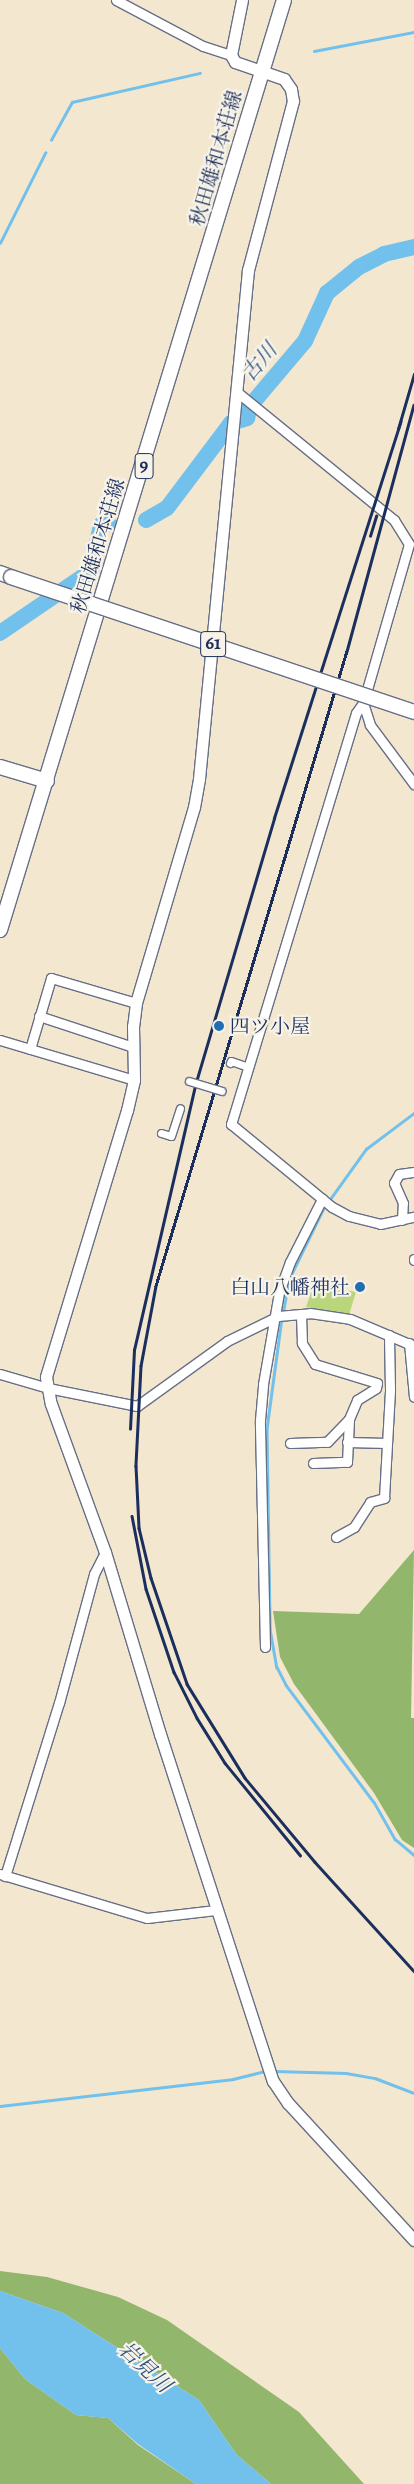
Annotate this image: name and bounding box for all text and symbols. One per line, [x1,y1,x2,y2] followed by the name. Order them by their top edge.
[185,87,247,229] street label: 秋田雄和本荘線
[236,338,282,386] water label: 古川
[134,450,154,482] road number: 9
[66,476,130,616] street label: 秋田雄和本荘線
[199,628,227,661] road number: 61
[230,1014,310,1038] place label: 四ツ小屋
[212,1019,226,1033] marker: 四ツ小屋
[230,1275,350,1299] place label: 白山八幡神社
[354,1281,366,1293] marker: 白山八幡神社
[113,2336,177,2398] water label: 岩見川

